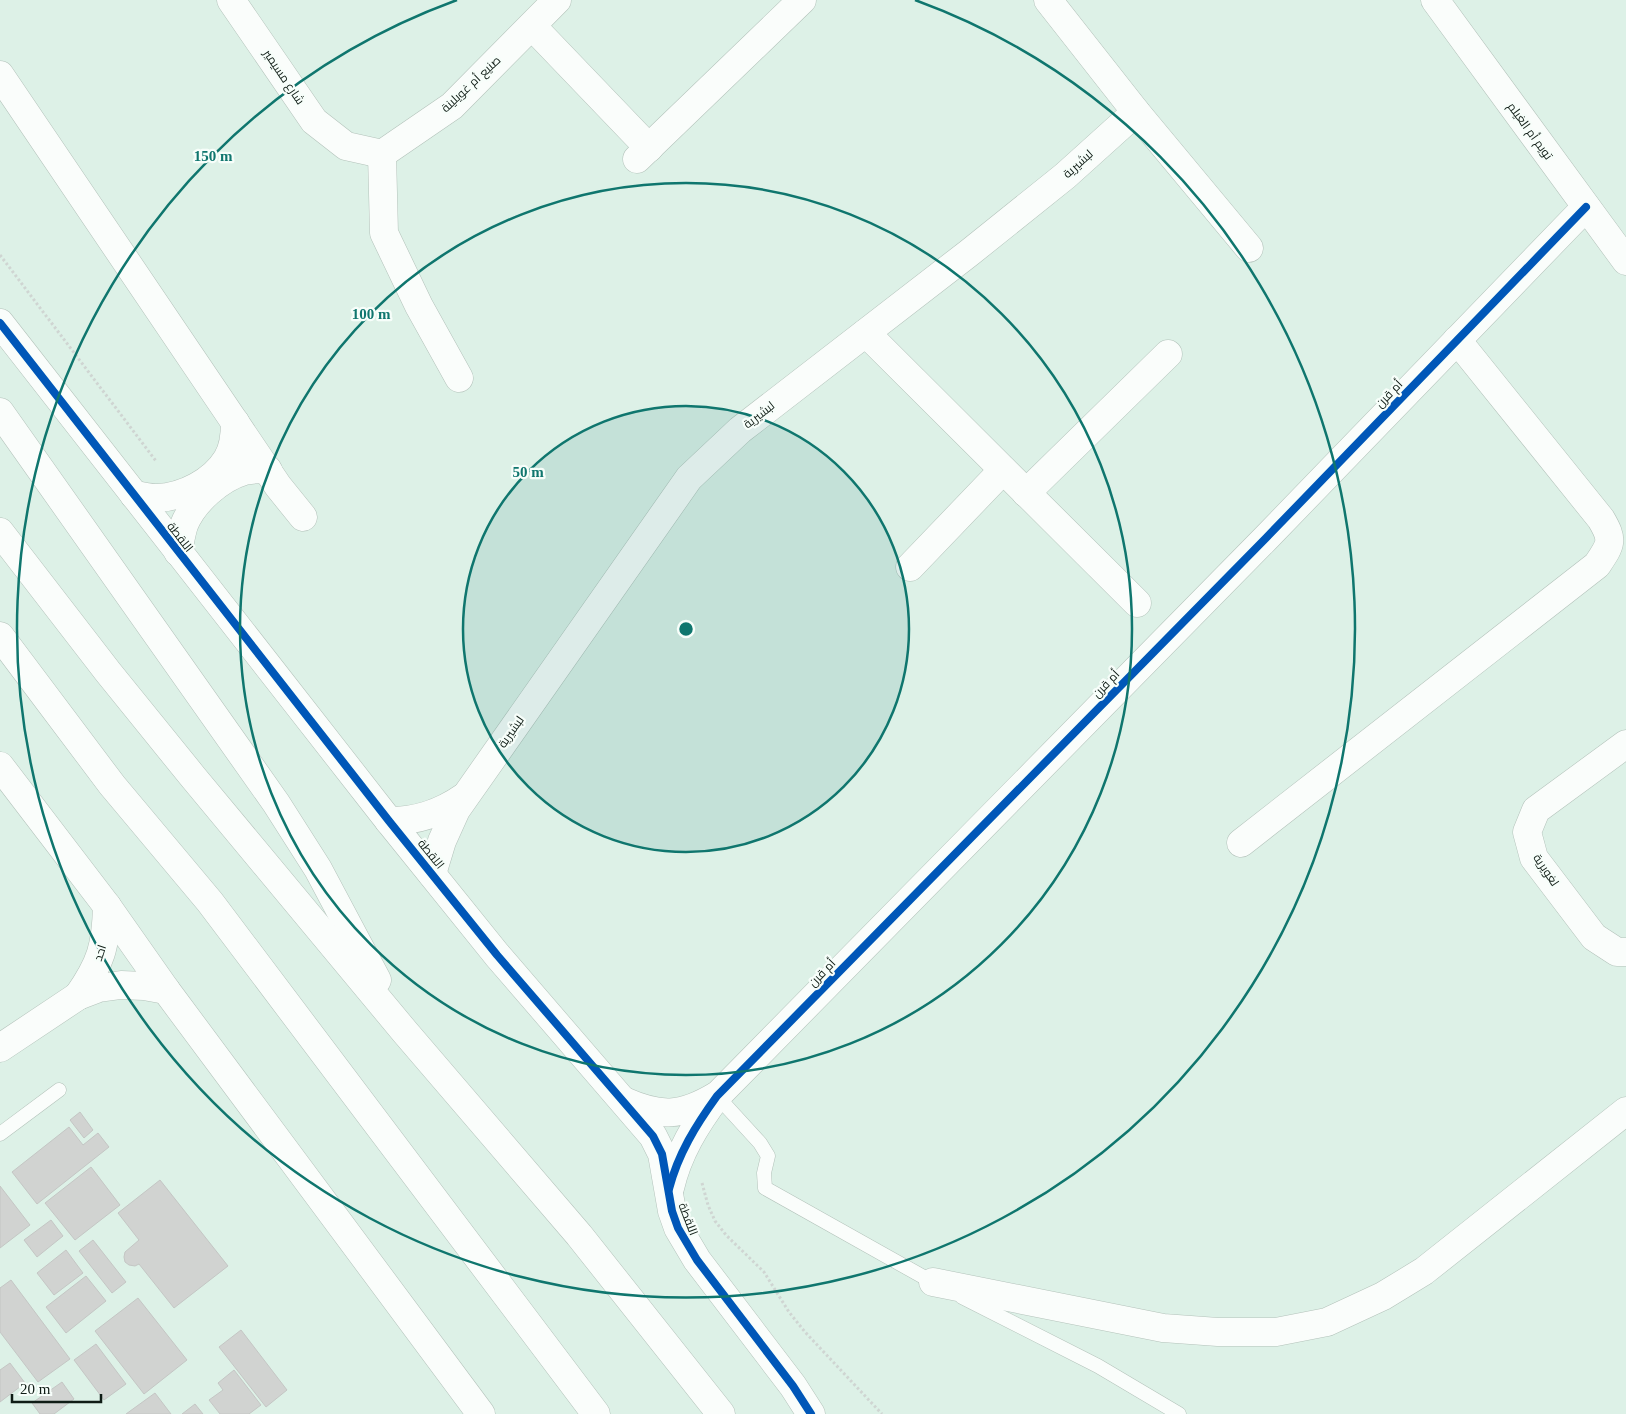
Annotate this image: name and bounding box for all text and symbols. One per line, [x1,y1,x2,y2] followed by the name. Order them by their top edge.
[259,46,307,108] street label: شارع مسيمير
[438,52,504,116] street label: صنيع أم غويلينة
[1504,99,1557,164] street label: تويم أم الغيلم
[1060,147,1096,181] street label: لبشيرية
[194,148,233,164] text: 150 m
[352,306,391,322] text: 100 m
[1372,377,1406,411] street label: أم قرن
[741,399,777,431] street label: لبشيرية
[512,464,544,480] text: 50 m
[164,519,196,555] street label: اللقطة
[677,620,695,638] centre of rings
[1089,667,1123,701] street label: أم قرن
[495,713,527,751] street label: لبشيرية
[415,836,447,872] street label: اللقطة
[1530,851,1562,889] street label: لغويرية
[91,943,109,963] street label: احد
[805,956,839,990] street label: أم قرن
[675,1201,701,1237] street label: اللقطة
[12,1372,101,1404] scale bar
[20,1381,51,1397] text: 20 m

